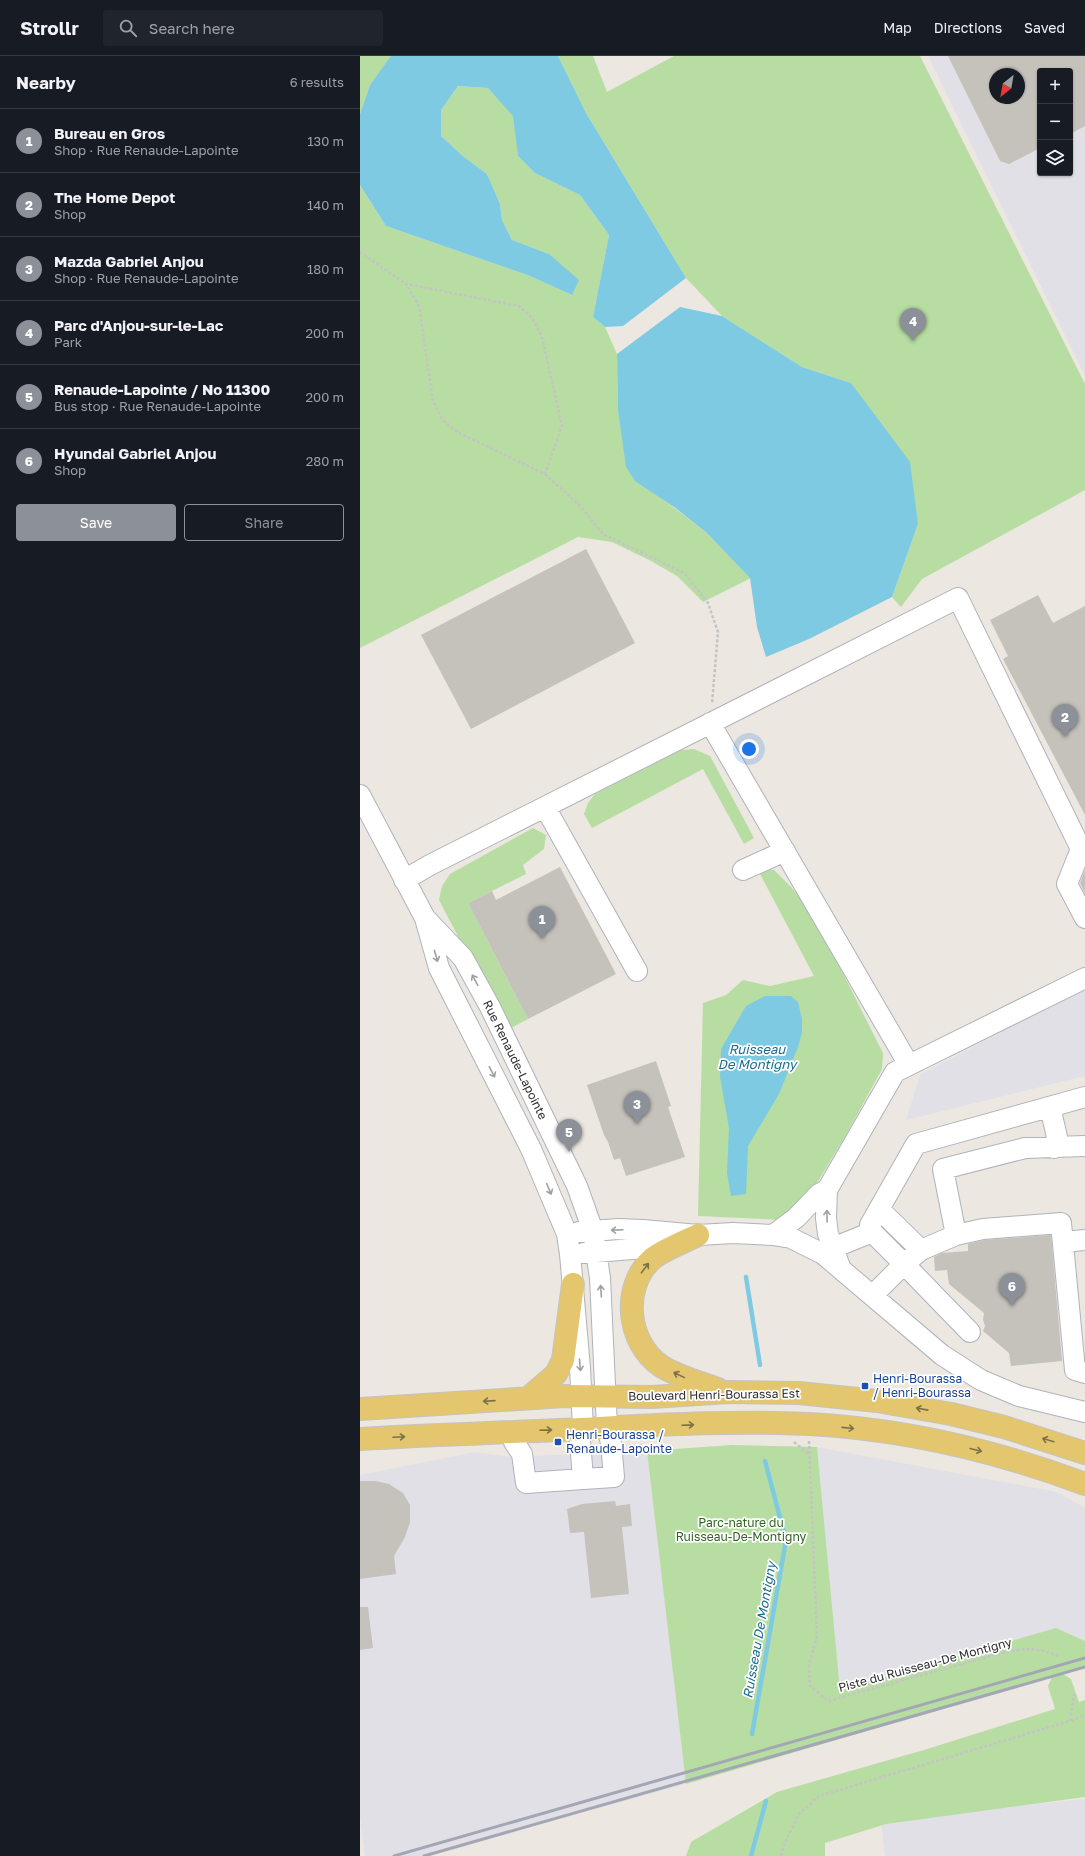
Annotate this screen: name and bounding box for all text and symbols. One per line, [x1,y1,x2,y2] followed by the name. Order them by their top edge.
[103,10,383,46] search box
[20,16,79,39] text: Strollr
[117,17,139,39] icon: search
[149,19,235,37] text: Search here
[883,19,912,36] text: Map
[934,19,1002,36] text: Directions
[1024,19,1065,36] text: Saved
[989,68,1025,104] north arrow
[1037,68,1073,176] map controls
[1037,68,1073,104] button: +
[16,72,76,93] text: Nearby
[290,74,344,90] text: 6 results
[1037,104,1073,140] button: −
[54,124,165,142] text: Bureau en Gros
[26,133,32,149] text: 1
[307,133,344,149] text: 130 m
[1037,140,1073,176] button: layers
[54,142,238,158] text: Shop · Rue Renaude-Lapointe
[54,188,175,206] text: The Home Depot
[25,197,33,213] text: 2
[307,197,344,213] text: 140 m
[54,206,86,222] text: Shop
[54,252,204,270] text: Mazda Gabriel Anjou
[25,261,33,277] text: 3
[307,261,344,277] text: 180 m
[54,270,238,286] text: Shop · Rue Renaude-Lapointe
[900,308,926,341] pin: 4
[54,316,223,334] text: Parc d'Anjou-sur-le-Lac
[25,325,33,341] text: 4
[306,325,344,341] text: 200 m
[54,334,82,350] text: Park
[54,380,270,398] text: Renaude-Lapointe / No 11300
[25,389,33,405] text: 5
[306,389,344,405] text: 200 m
[54,398,261,414] text: Bus stop · Rue Renaude-Lapointe
[54,444,216,462] text: Hyundai Gabriel Anjou
[25,453,33,469] text: 6
[306,453,344,469] text: 280 m
[54,462,86,478] text: Shop
[16,504,176,541] button: Save
[184,504,344,541] button: Share
[1052,704,1078,737] pin: 2
[739,739,759,759] your location
[529,906,555,939] pin: 1
[433,949,440,962] one-way arrow
[471,974,479,986] one-way arrow
[480,998,551,1122] street label: Rue Renaude-Lapointe
[718,1041,798,1072] water label: Ruisseau De Montigny
[489,1066,497,1078] one-way arrow
[624,1091,650,1124] pin: 3
[556,1119,582,1152] pin: 5
[546,1183,553,1195] one-way arrow
[823,1210,831,1223] one-way arrow
[611,1226,624,1233] one-way arrow
[641,1263,649,1274] one-way arrow
[999,1273,1025,1306] pin: 6
[597,1285,604,1298] one-way arrow
[576,1358,583,1371] one-way arrow
[673,1371,685,1378] one-way arrow
[873,1371,971,1400] place label: Henri-Bourassa / Henri-Bourassa
[860,1381,870,1391] marker: Henri-Bourassa / Henri-Bourassa
[628,1385,800,1403] street label: Boulevard Henri-Bourassa Est
[483,1397,496,1404] one-way arrow
[916,1405,929,1413] one-way arrow
[681,1421,694,1428] one-way arrow
[841,1424,854,1432] one-way arrow
[539,1427,552,1434] one-way arrow
[566,1427,672,1456] place label: Henri-Bourassa / Renaude-Lapointe
[392,1434,405,1441] one-way arrow
[1042,1436,1055,1443] one-way arrow
[553,1437,563,1447] marker: Henri-Bourassa / Renaude-Lapointe
[969,1447,982,1454] one-way arrow
[676,1515,807,1544] park label: Parc-nature du Ruisseau-De-Montigny
[739,1559,779,1699] water label: Ruisseau De Montigny
[837,1634,1013,1695] street label: Piste du Ruisseau-De Montigny

